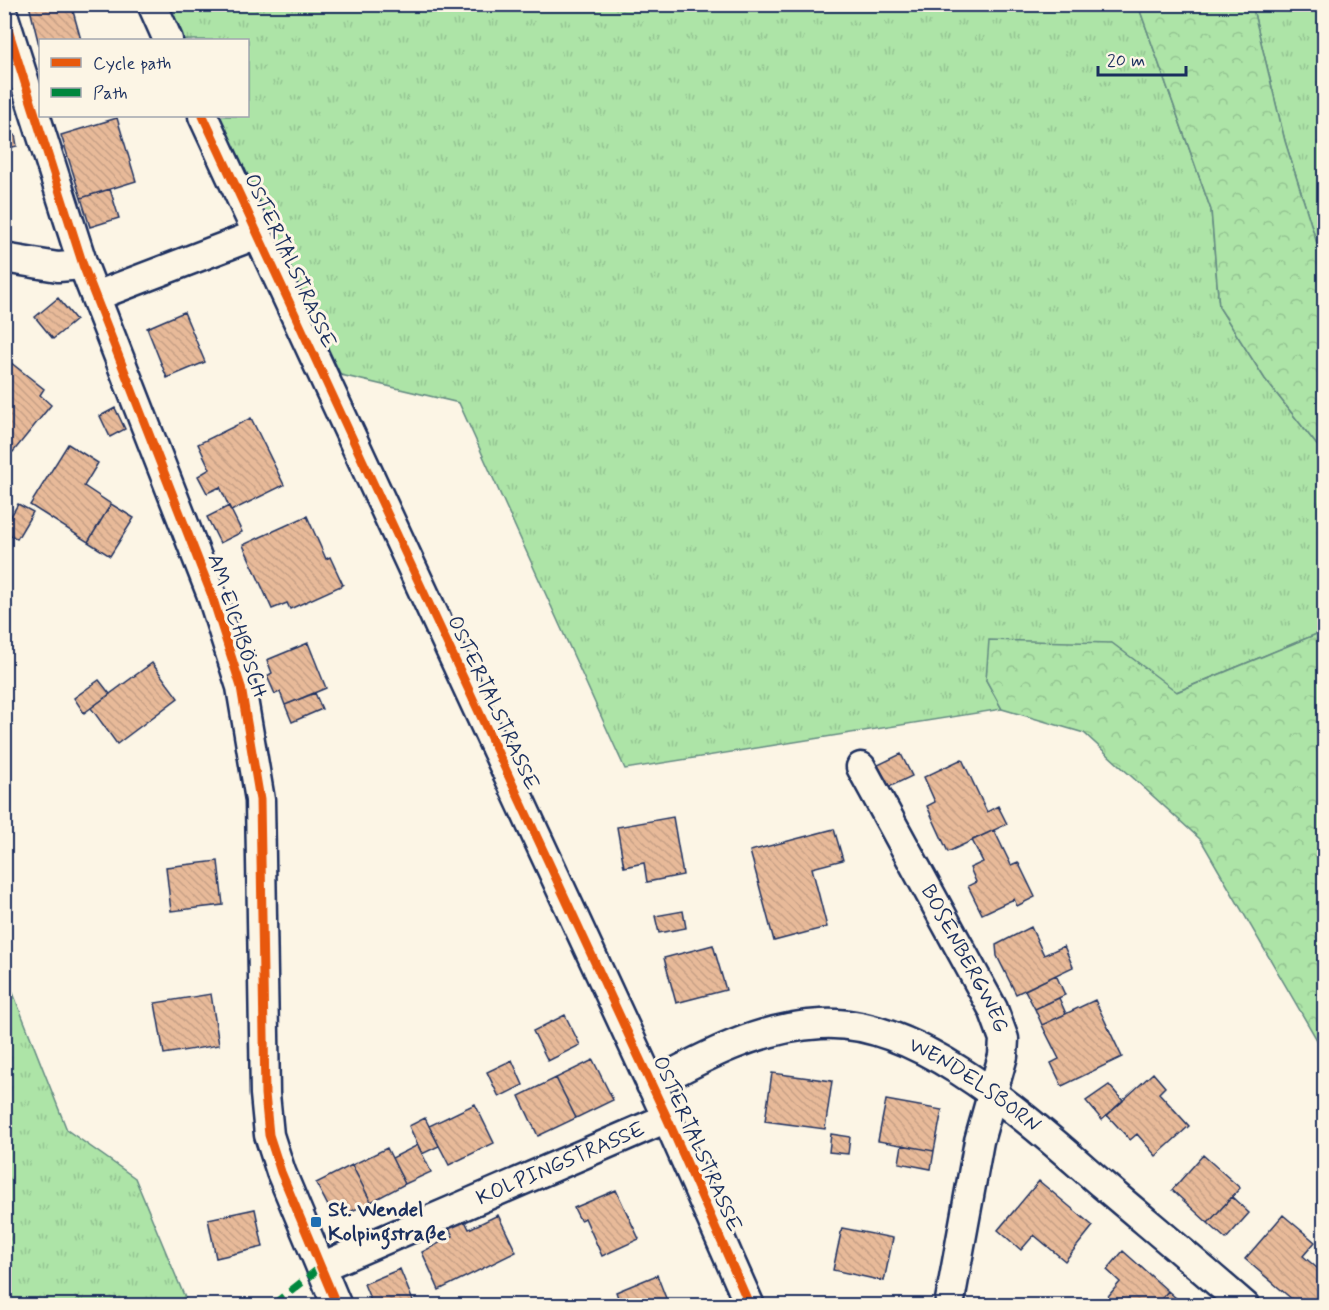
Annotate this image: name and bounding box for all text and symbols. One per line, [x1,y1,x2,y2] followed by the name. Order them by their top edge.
[39,39,249,117] legend
[1098,39,1186,77] scale bar
[1107,49,1145,73] text: 20 m
[93,52,171,76] text: Cycle path
[93,82,128,106] text: Path
[237,169,343,353] street label: OSTERTALSTRASSE
[201,550,274,702] street label: AM EICHBÖSCH
[440,611,546,795] street label: OSTERTALSTRASSE
[914,880,1015,1037] street label: BOSENBERGWEG
[904,1031,1046,1140] street label: WENDELSBORN
[646,1052,748,1236] street label: OSTERTALSTRASSE
[472,1115,649,1212] street label: KOLPINGSTRASSE
[328,1196,447,1250] place label: St. Wendel Kolpingstraße
[309,1215,323,1229] marker: St. Wendel Kolpingstraße

